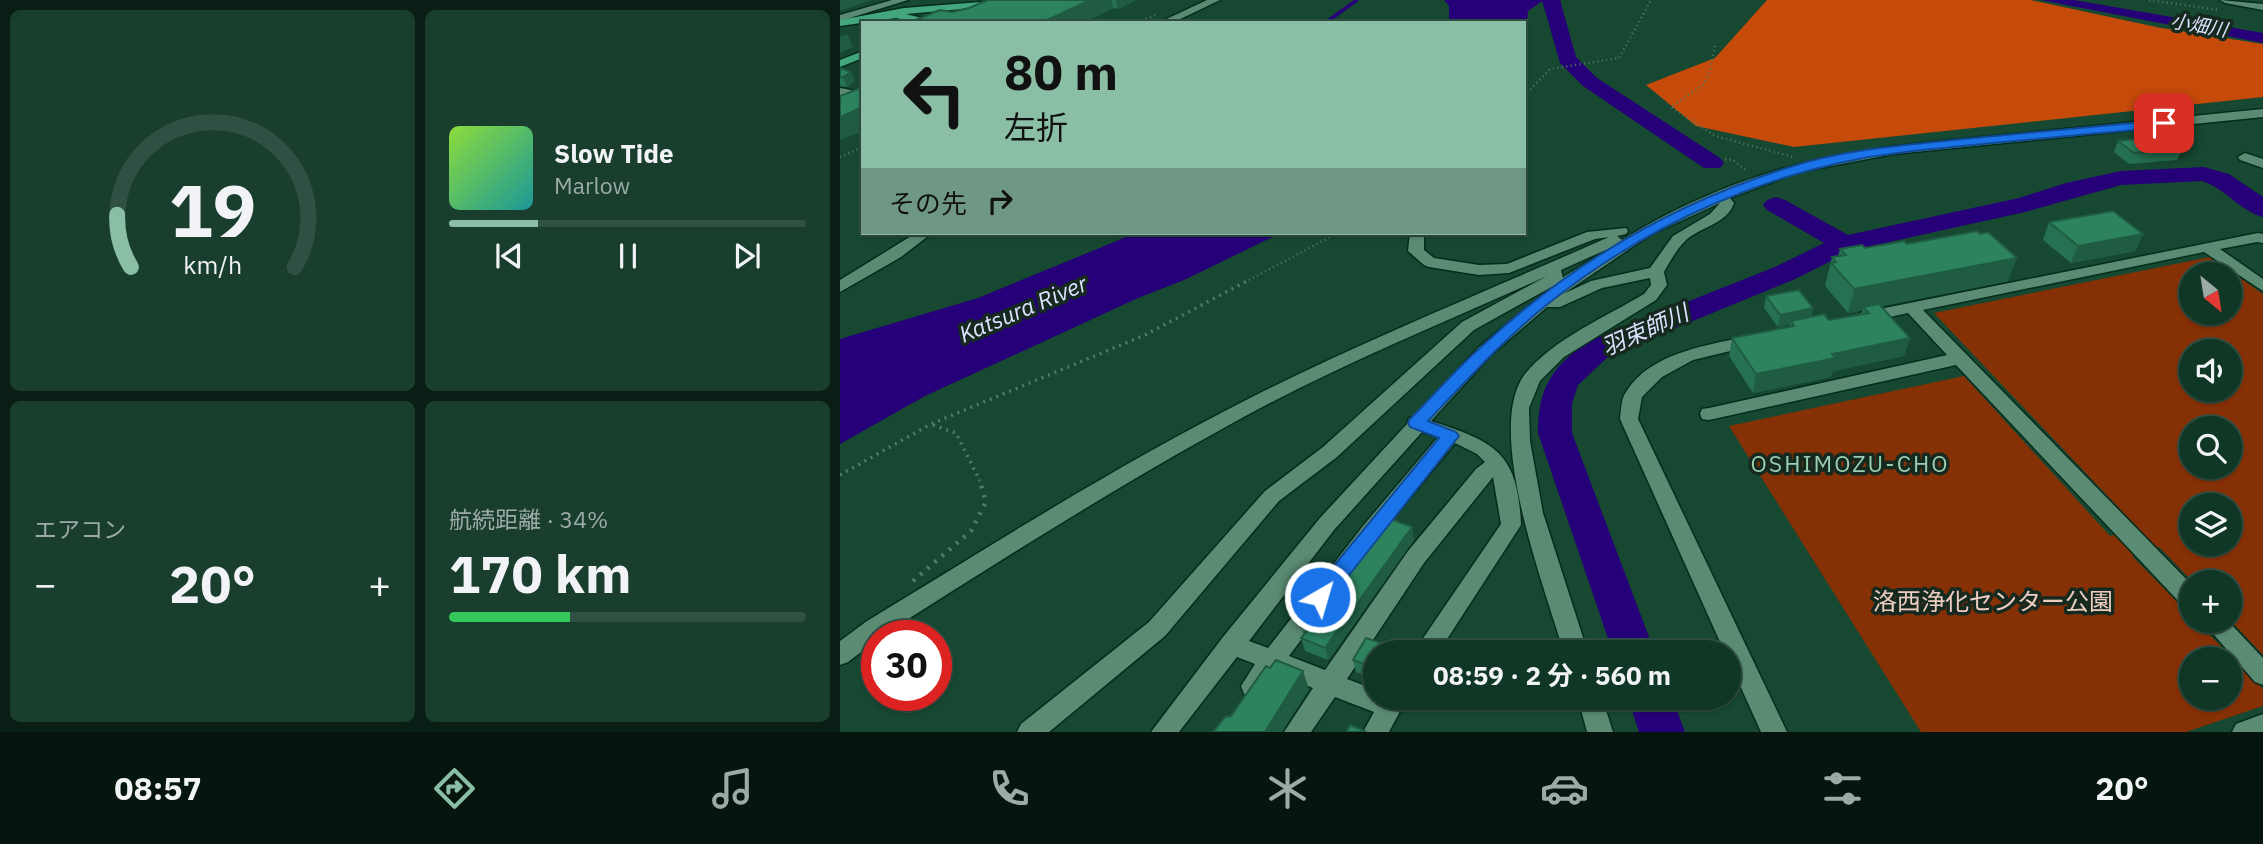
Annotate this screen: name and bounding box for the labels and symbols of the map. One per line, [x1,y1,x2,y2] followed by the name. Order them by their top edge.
[2169,8,2231,42] water label: 小畑川
[2134,93,2194,153] pin
[2179,262,2242,326] north arrow
[954,267,1092,349] water label: Katsura River
[1596,295,1695,361] water label: 羽束師川
[1750,448,1950,478] district label: OSHIMOZU-CHO
[1283,560,1357,634] position arrow
[1873,585,2113,617] park label: 洛西浄化センター公園
[861,620,952,711] speed limit sign: 30

